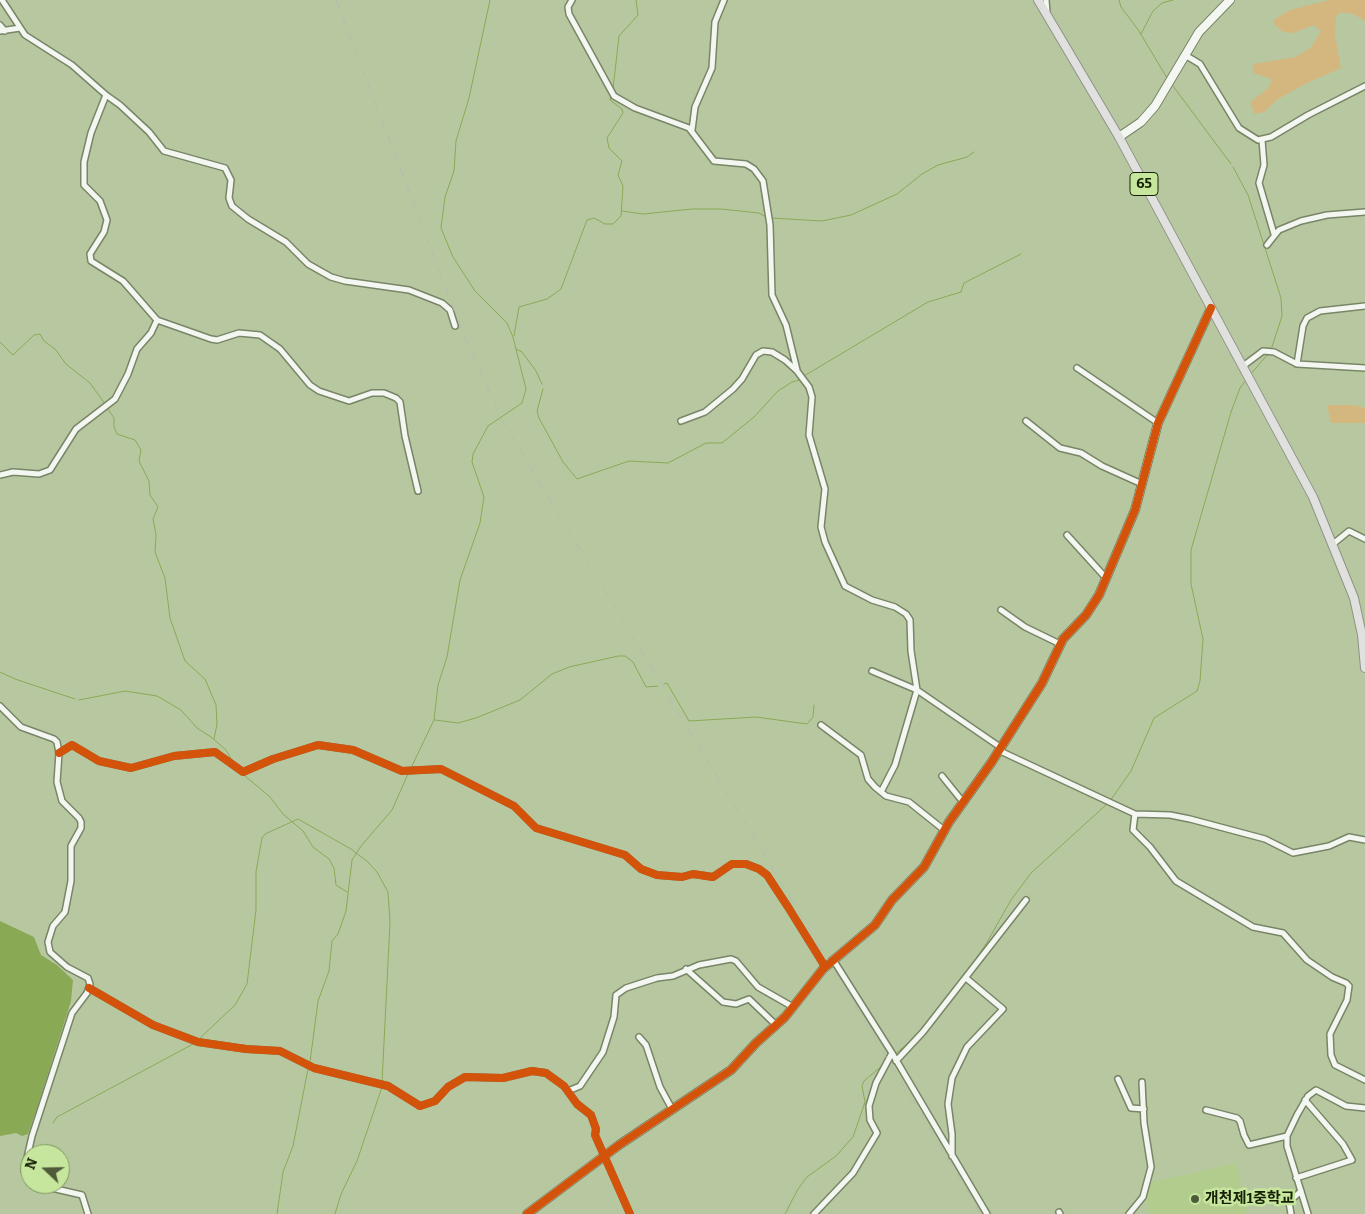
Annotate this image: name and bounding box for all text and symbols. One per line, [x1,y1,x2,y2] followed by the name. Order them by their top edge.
[1130,172,1158,195] road number: 65
[20,1144,70,1194] north arrow
[22,1156,41,1172] text: N
[1205,1190,1294,1208] place label: 개천제1중학교
[1189,1193,1201,1205] marker: 개천제1중학교

